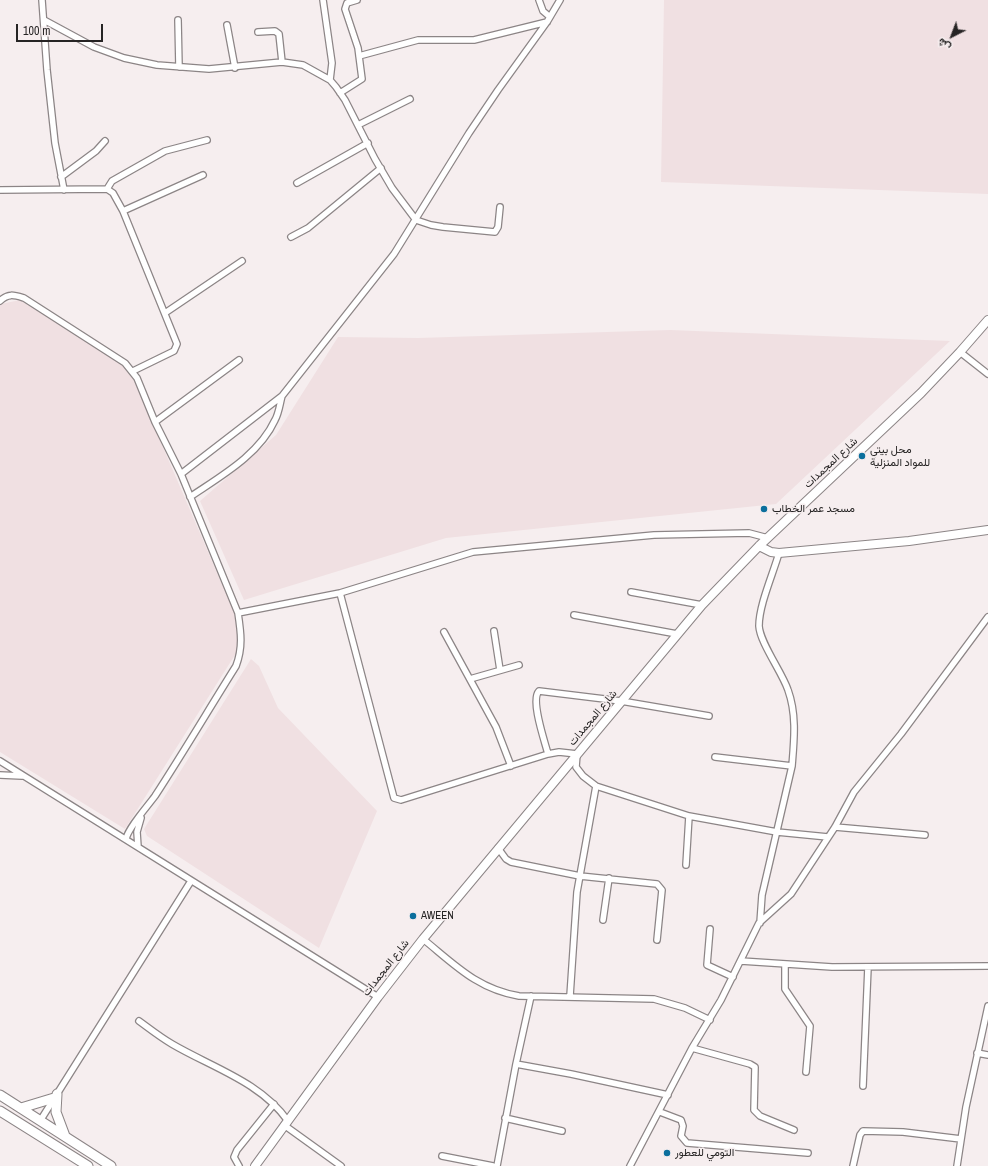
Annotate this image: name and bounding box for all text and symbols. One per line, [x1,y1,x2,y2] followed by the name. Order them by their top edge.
[18,16,105,42] scale bar
[932,16,972,56] north arrow
[23,23,50,39] text: 100 m
[934,35,954,55] text: ش
[801,435,861,491] street label: شارع المجمدات
[870,443,930,469] place label: محل بيتي للمواد المنزلية
[857,451,867,461] marker: محل بيتي للمواد المنزلية
[772,502,855,516] place label: مسجد عمر الخطاب
[759,504,769,514] marker: مسجد عمر الخطاب
[566,688,620,748] street label: شارع المجمدات
[421,909,454,923] place label: AWEEN
[408,911,418,921] marker: AWEEN
[360,937,412,999] street label: شارع المجمدات
[675,1146,734,1160] place label: التومي للعطور
[662,1148,672,1158] marker: التومي للعطور

